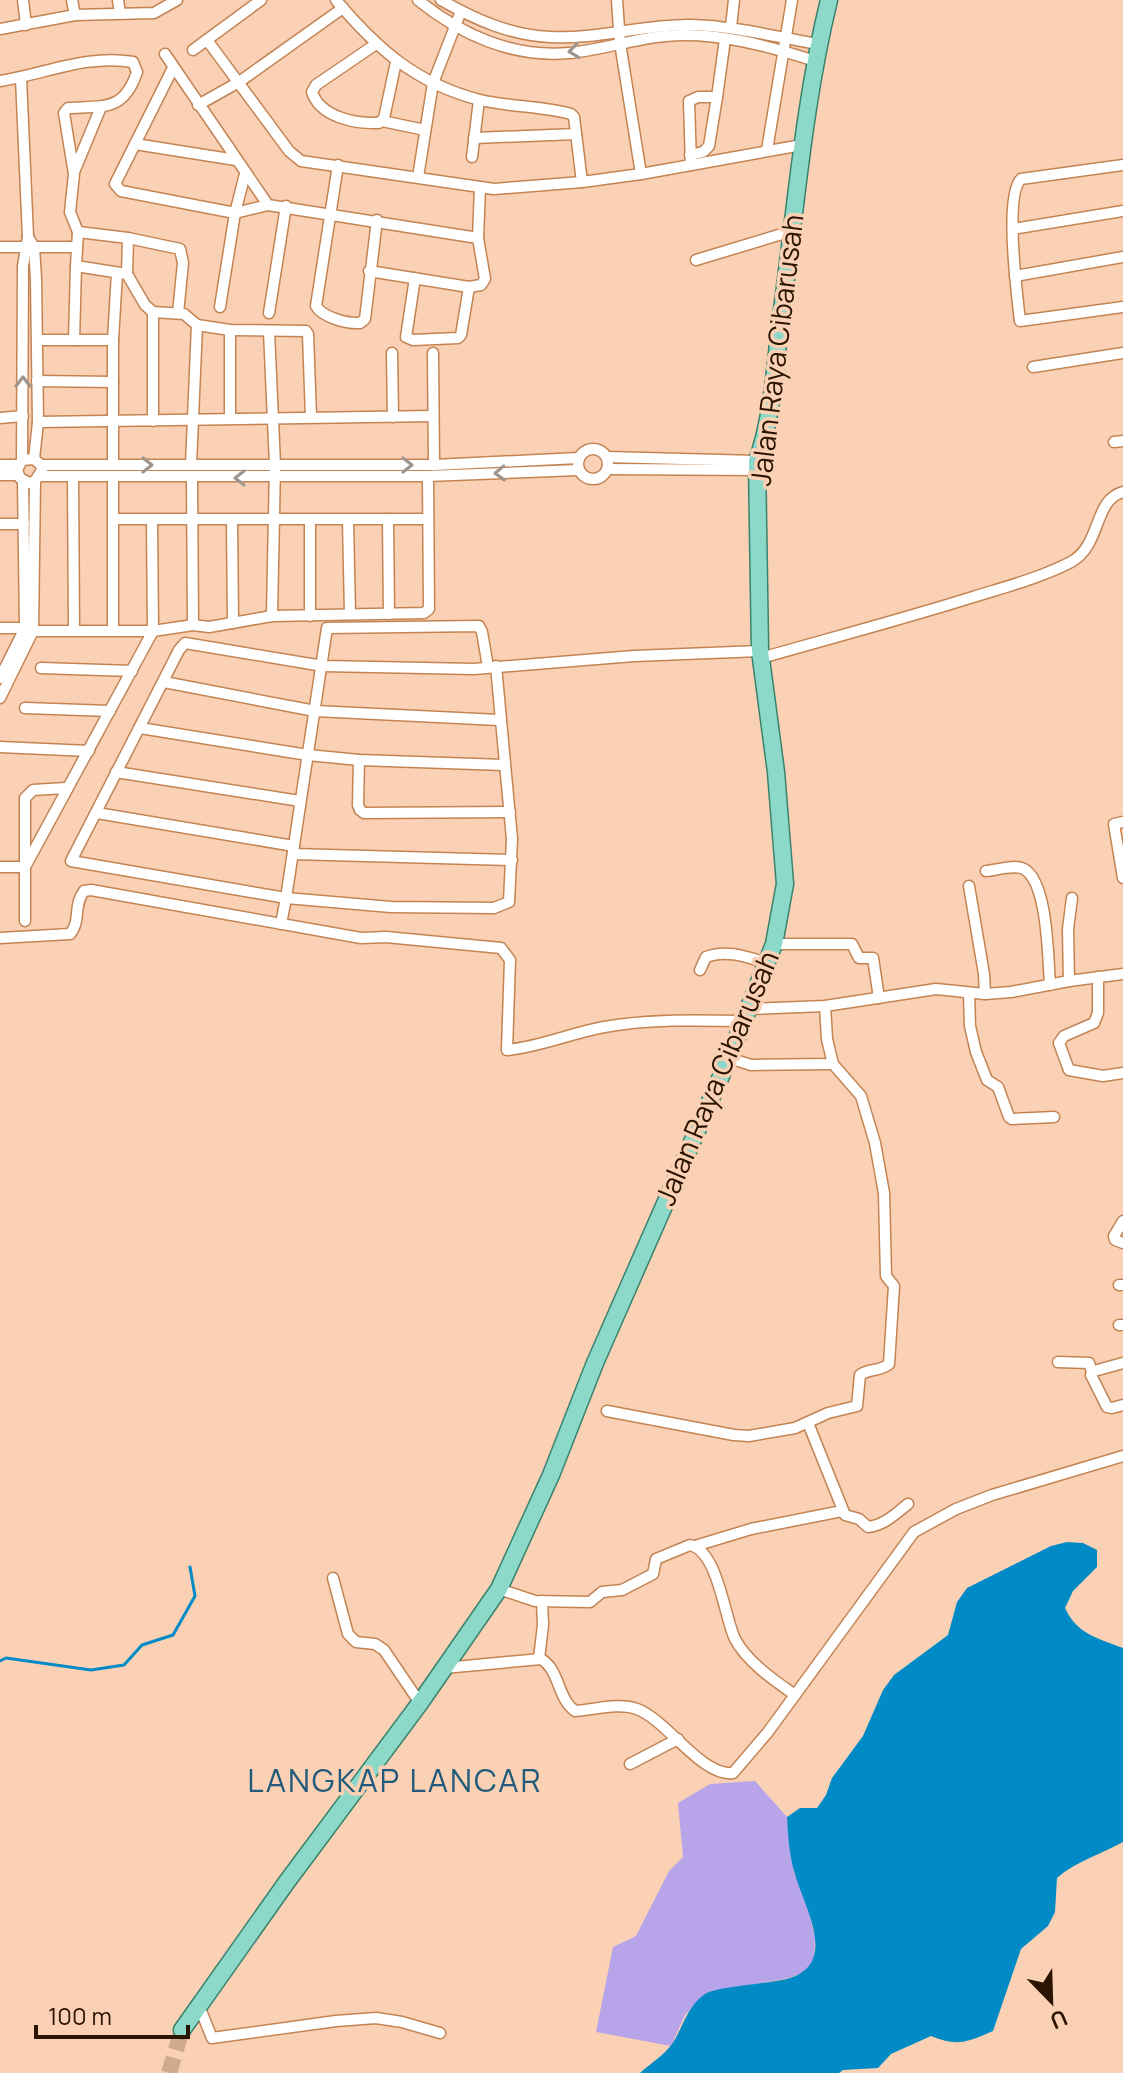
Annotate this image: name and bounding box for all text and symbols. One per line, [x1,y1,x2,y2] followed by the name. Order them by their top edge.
[567,43,580,60] one-way arrow
[741,212,811,488] street label: Jalan Raya Cibarusah
[14,375,32,388] one-way arrow
[141,456,154,474] one-way arrow
[401,456,414,474] one-way arrow
[493,465,506,482] one-way arrow
[233,469,246,487] one-way arrow
[645,945,787,1211] street label: Jalan Raya Cibarusah
[247,1758,543,1802] district label: LANGKAP LANCAR
[1011,1961,1091,2041] north arrow
[36,1989,188,2039] scale bar
[48,1999,112,2032] text: 100 m
[1046,2003,1072,2036] text: U

